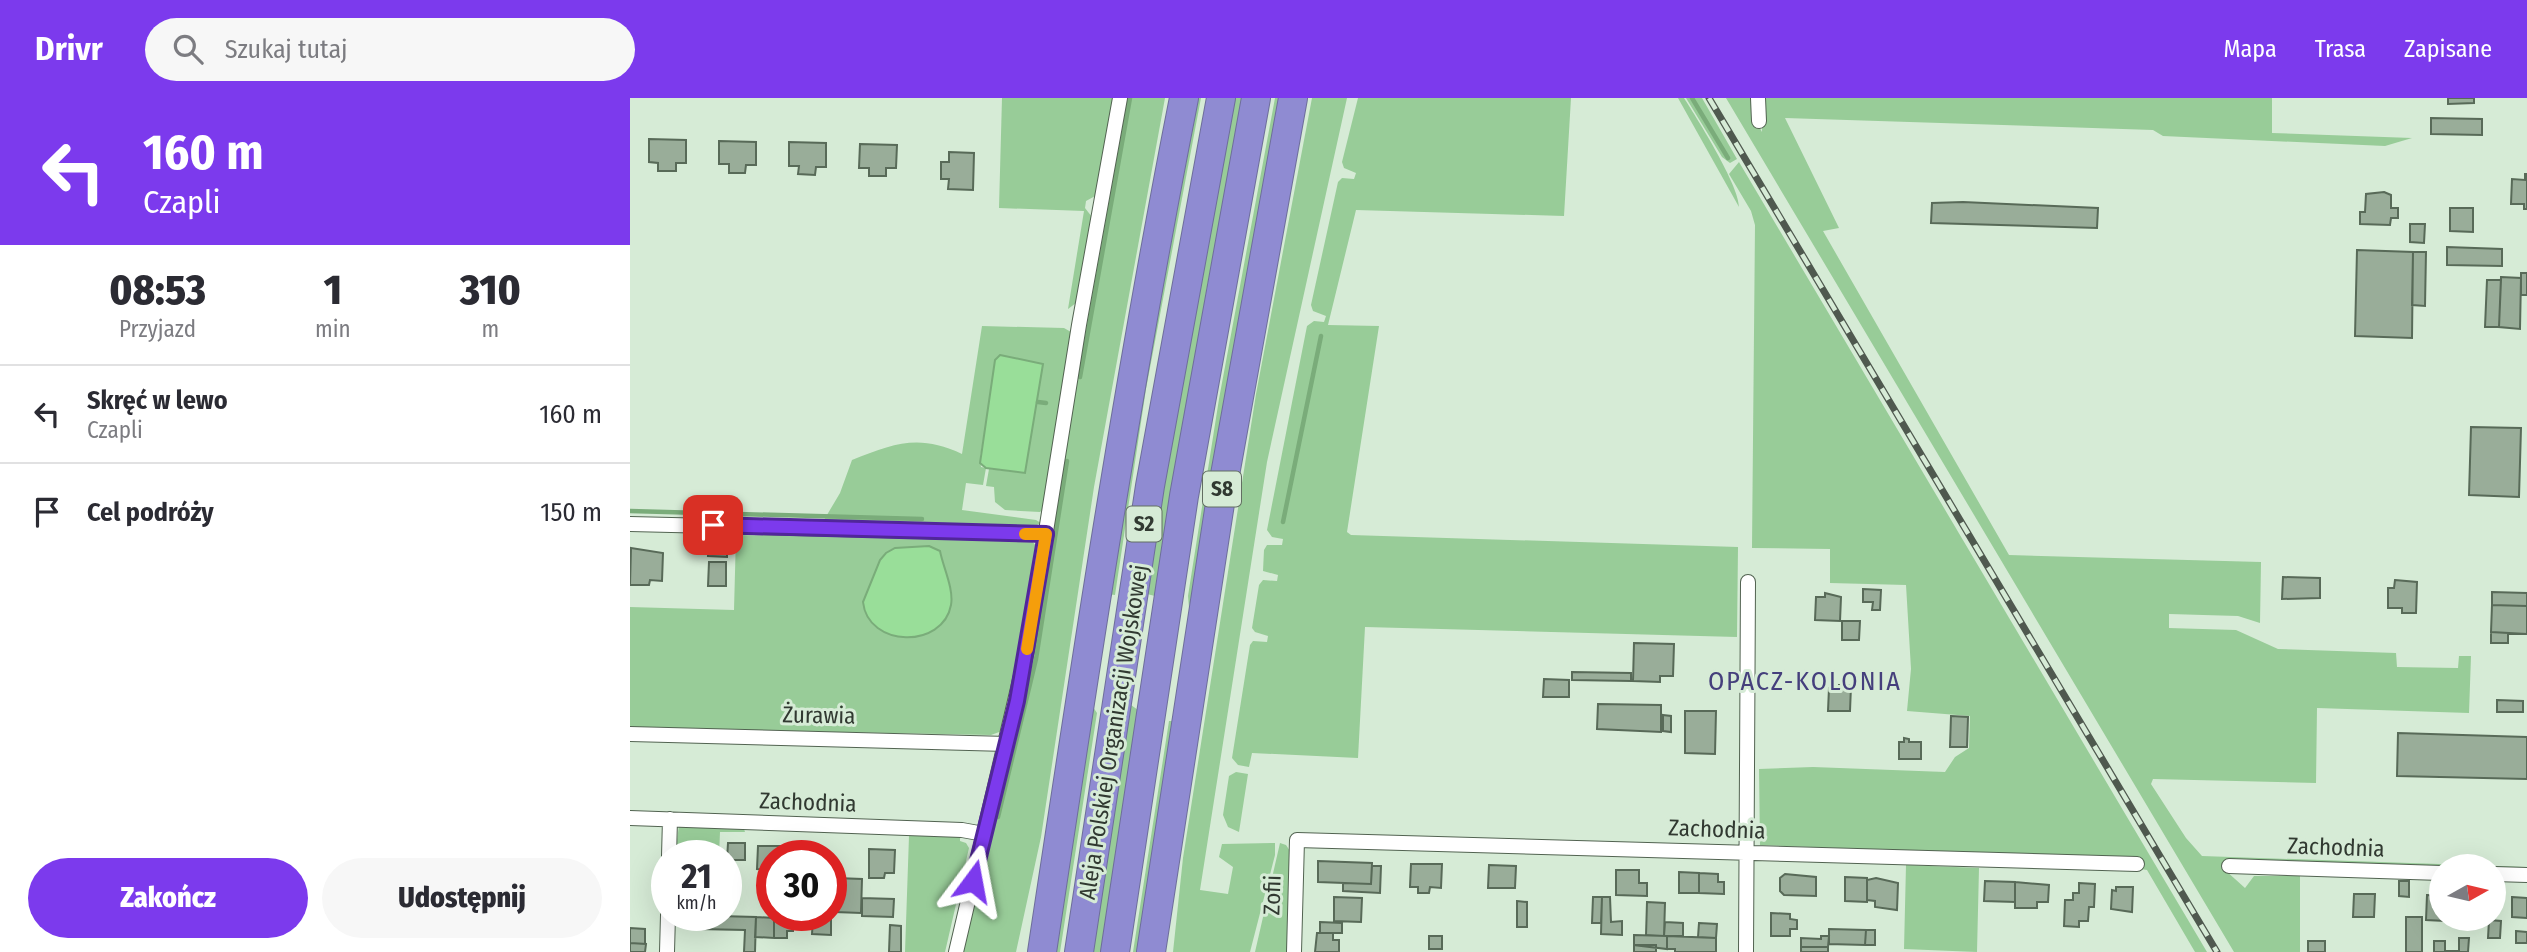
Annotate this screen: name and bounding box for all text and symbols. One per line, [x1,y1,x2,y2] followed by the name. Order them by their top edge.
[145,18,635,81] search box
[35,29,103,69] text: Drivr
[169,30,207,68] icon: search
[225,34,347,65] text: Szukaj tutaj
[2224,35,2277,63] text: Mapa
[2315,35,2366,63] text: Trasa
[2404,35,2492,63] text: Zapisane
[143,123,264,182] text: 160 m
[28,126,119,217] icon: left
[143,183,221,221] text: Czapli
[109,265,206,315] text: 08:53
[324,265,342,315] text: 1
[460,265,521,315] text: 310
[119,315,196,343] text: Przyjazd
[315,315,351,343] text: min
[481,315,499,343] text: m
[87,385,228,416] text: Skręć w lewo
[28,395,66,433] icon: left
[539,399,602,430] text: 160 m
[87,416,143,444] text: Czapli
[1203,472,1241,506] road number: S8
[28,493,66,531] icon: arrive
[683,495,743,555] pin
[87,497,214,528] text: Cel podróży
[540,497,602,528] text: 150 m
[694,506,732,544] icon: arrive
[1126,506,1162,542] road number: S2
[1073,563,1153,901] street label: Aleja Polskiej Organizacji Wojskowej
[1708,666,1902,697] district label: OPACZ-KOLONIA
[782,700,856,730] street label: Żurawia
[759,786,857,818] street label: Zachodnia
[1668,813,1766,845] street label: Zachodnia
[2287,831,2385,863] street label: Zachodnia
[756,840,847,931] speed limit sign: 30
[936,844,1010,918] position arrow
[2429,854,2506,931] north arrow
[2429,854,2506,931] map controls
[681,855,712,897] text: 21
[28,858,308,938] button: Zakończ
[322,858,602,938] button: Udostępnij
[1257,874,1287,916] street label: Zofii
[676,892,717,914] text: km/h

